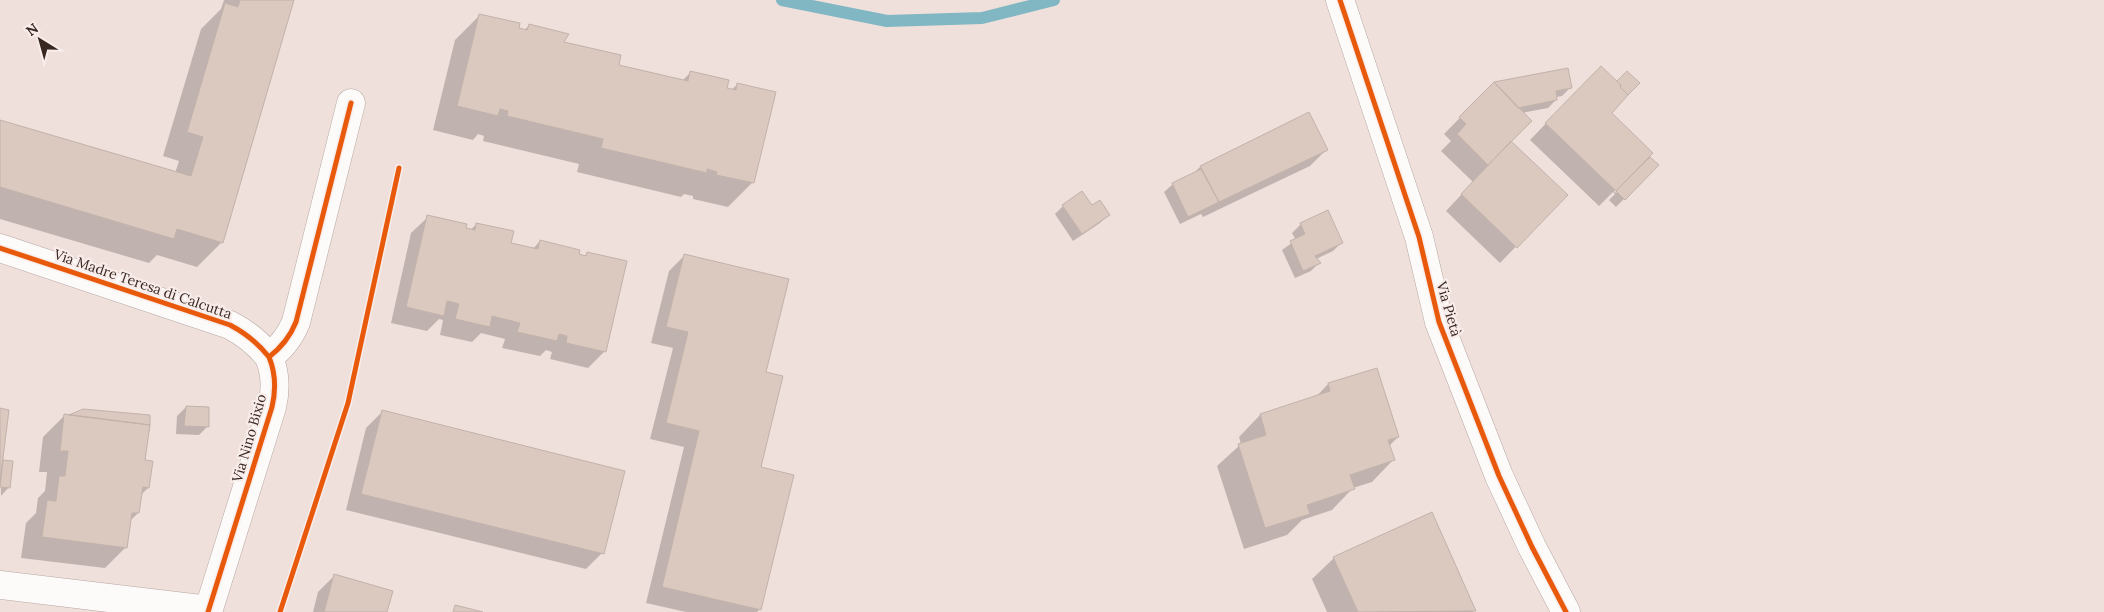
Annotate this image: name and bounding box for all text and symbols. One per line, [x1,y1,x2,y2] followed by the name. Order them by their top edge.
[15,15,65,65] north arrow
[22,19,42,40] text: N
[51,245,234,323] street label: Via Madre Teresa di Calcutta
[1432,278,1465,339] street label: Via Pietà
[228,392,270,485] street label: Via Nino Bixio

